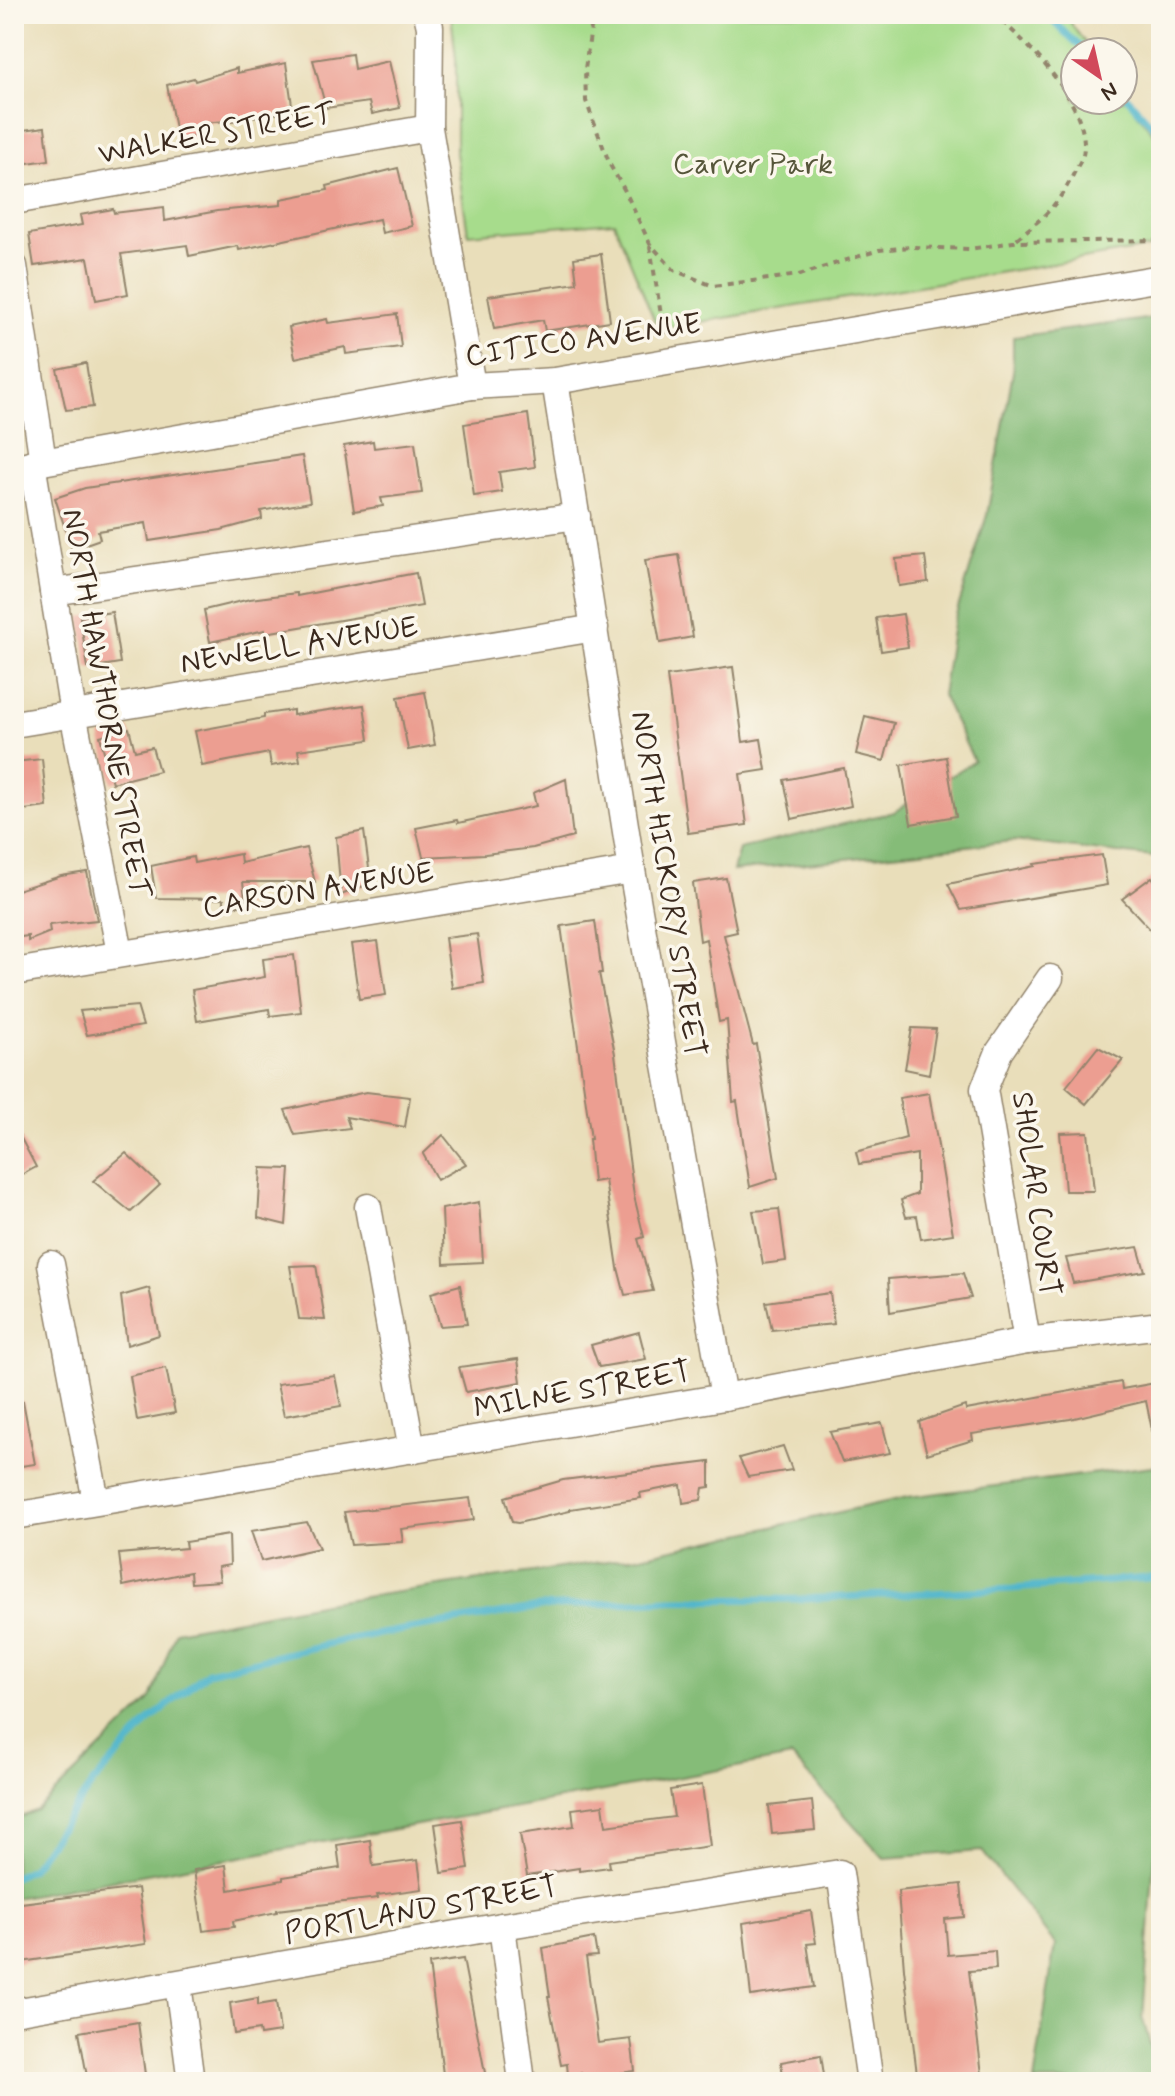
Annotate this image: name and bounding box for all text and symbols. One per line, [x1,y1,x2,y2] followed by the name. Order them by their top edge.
[1059,36,1139,116] north arrow
[1095,75,1123,107] text: N
[95,94,339,174] street label: WALKER STREET
[673,145,833,184] park label: Carver Park
[463,305,704,376] street label: CITICO AVENUE
[52,506,159,902] street label: NORTH HAWTHORNE STREET
[178,607,421,684] street label: NEWELL AVENUE
[621,708,714,1060] street label: NORTH HICKORY STREET
[200,853,437,928] street label: CARSON AVENUE
[1002,1089,1069,1299] street label: SHOLAR COURT
[471,1352,694,1429] street label: MILNE STREET
[282,1867,561,1954] street label: PORTLAND STREET

